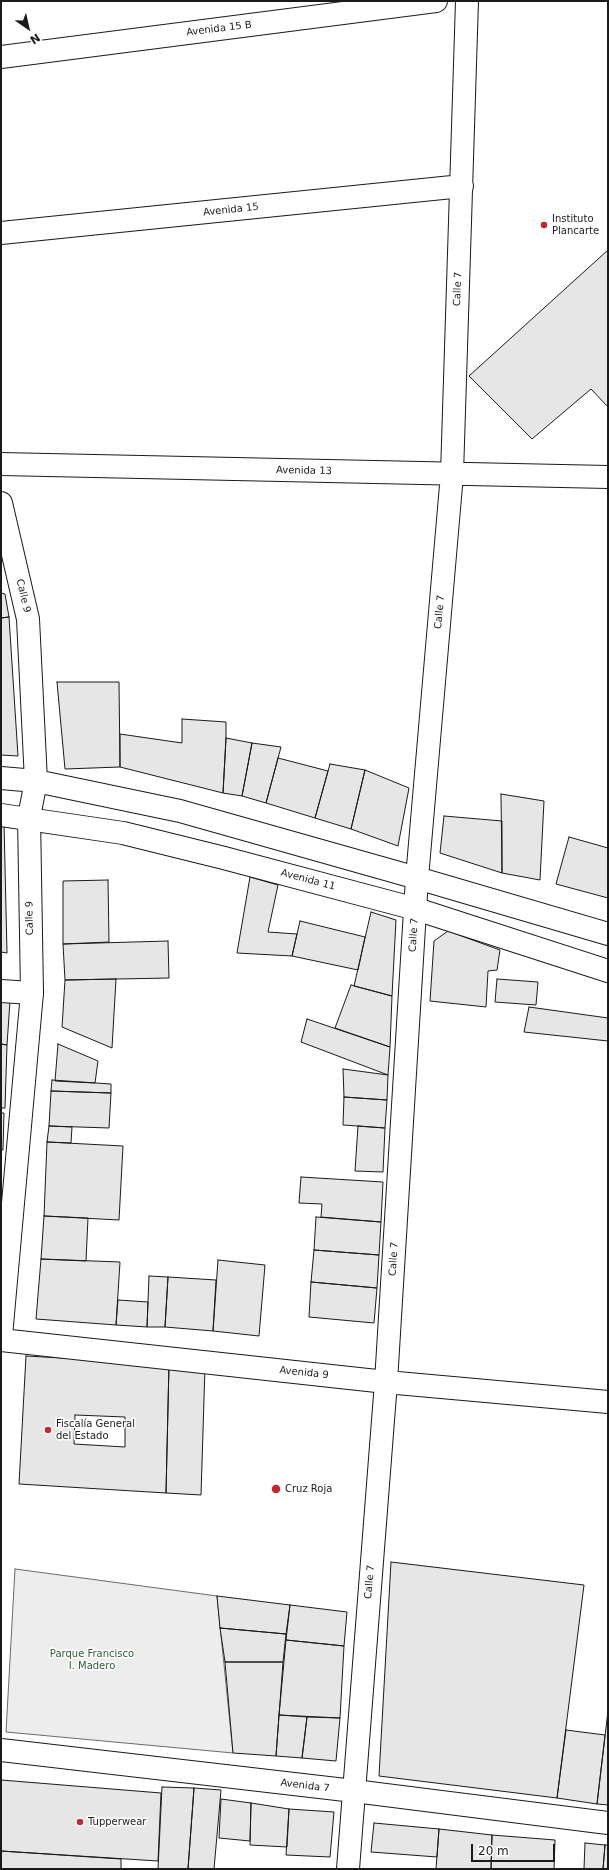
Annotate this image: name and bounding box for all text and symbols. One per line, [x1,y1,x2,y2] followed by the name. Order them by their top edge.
[8,8,48,48] north arrow
[186,19,252,39] street label: Avenida 15 B
[28,30,42,46] text: N
[203,201,259,219] street label: Avenida 15
[552,213,599,236] place label: Instituto Plancarte
[539,220,549,230] marker: Instituto Plancarte
[451,272,465,306] street label: Calle 7
[276,465,332,477] street label: Avenida 13
[13,578,33,614] street label: Calle 9
[433,594,447,630] street label: Calle 7
[279,867,337,893] street label: Avenida 11
[24,901,36,935] street label: Calle 9
[407,917,421,953] street label: Calle 7
[387,1241,401,1277] street label: Calle 7
[279,1364,329,1382] street label: Avenida 9
[56,1418,135,1442] place label: Fiscalía General del Estado
[43,1425,53,1435] marker: Fiscalía General del Estado
[270,1483,282,1495] marker: Cruz Roja
[285,1483,332,1495] place label: Cruz Roja
[363,1564,377,1600] street label: Calle 7
[50,1648,134,1672] park label: Parque Francisco I. Madero
[280,1777,330,1795] street label: Avenida 7
[88,1816,146,1828] place label: Tupperwear
[75,1817,85,1827] marker: Tupperwear
[473,1836,557,1862] scale bar
[478,1844,509,1858] text: 20 m

